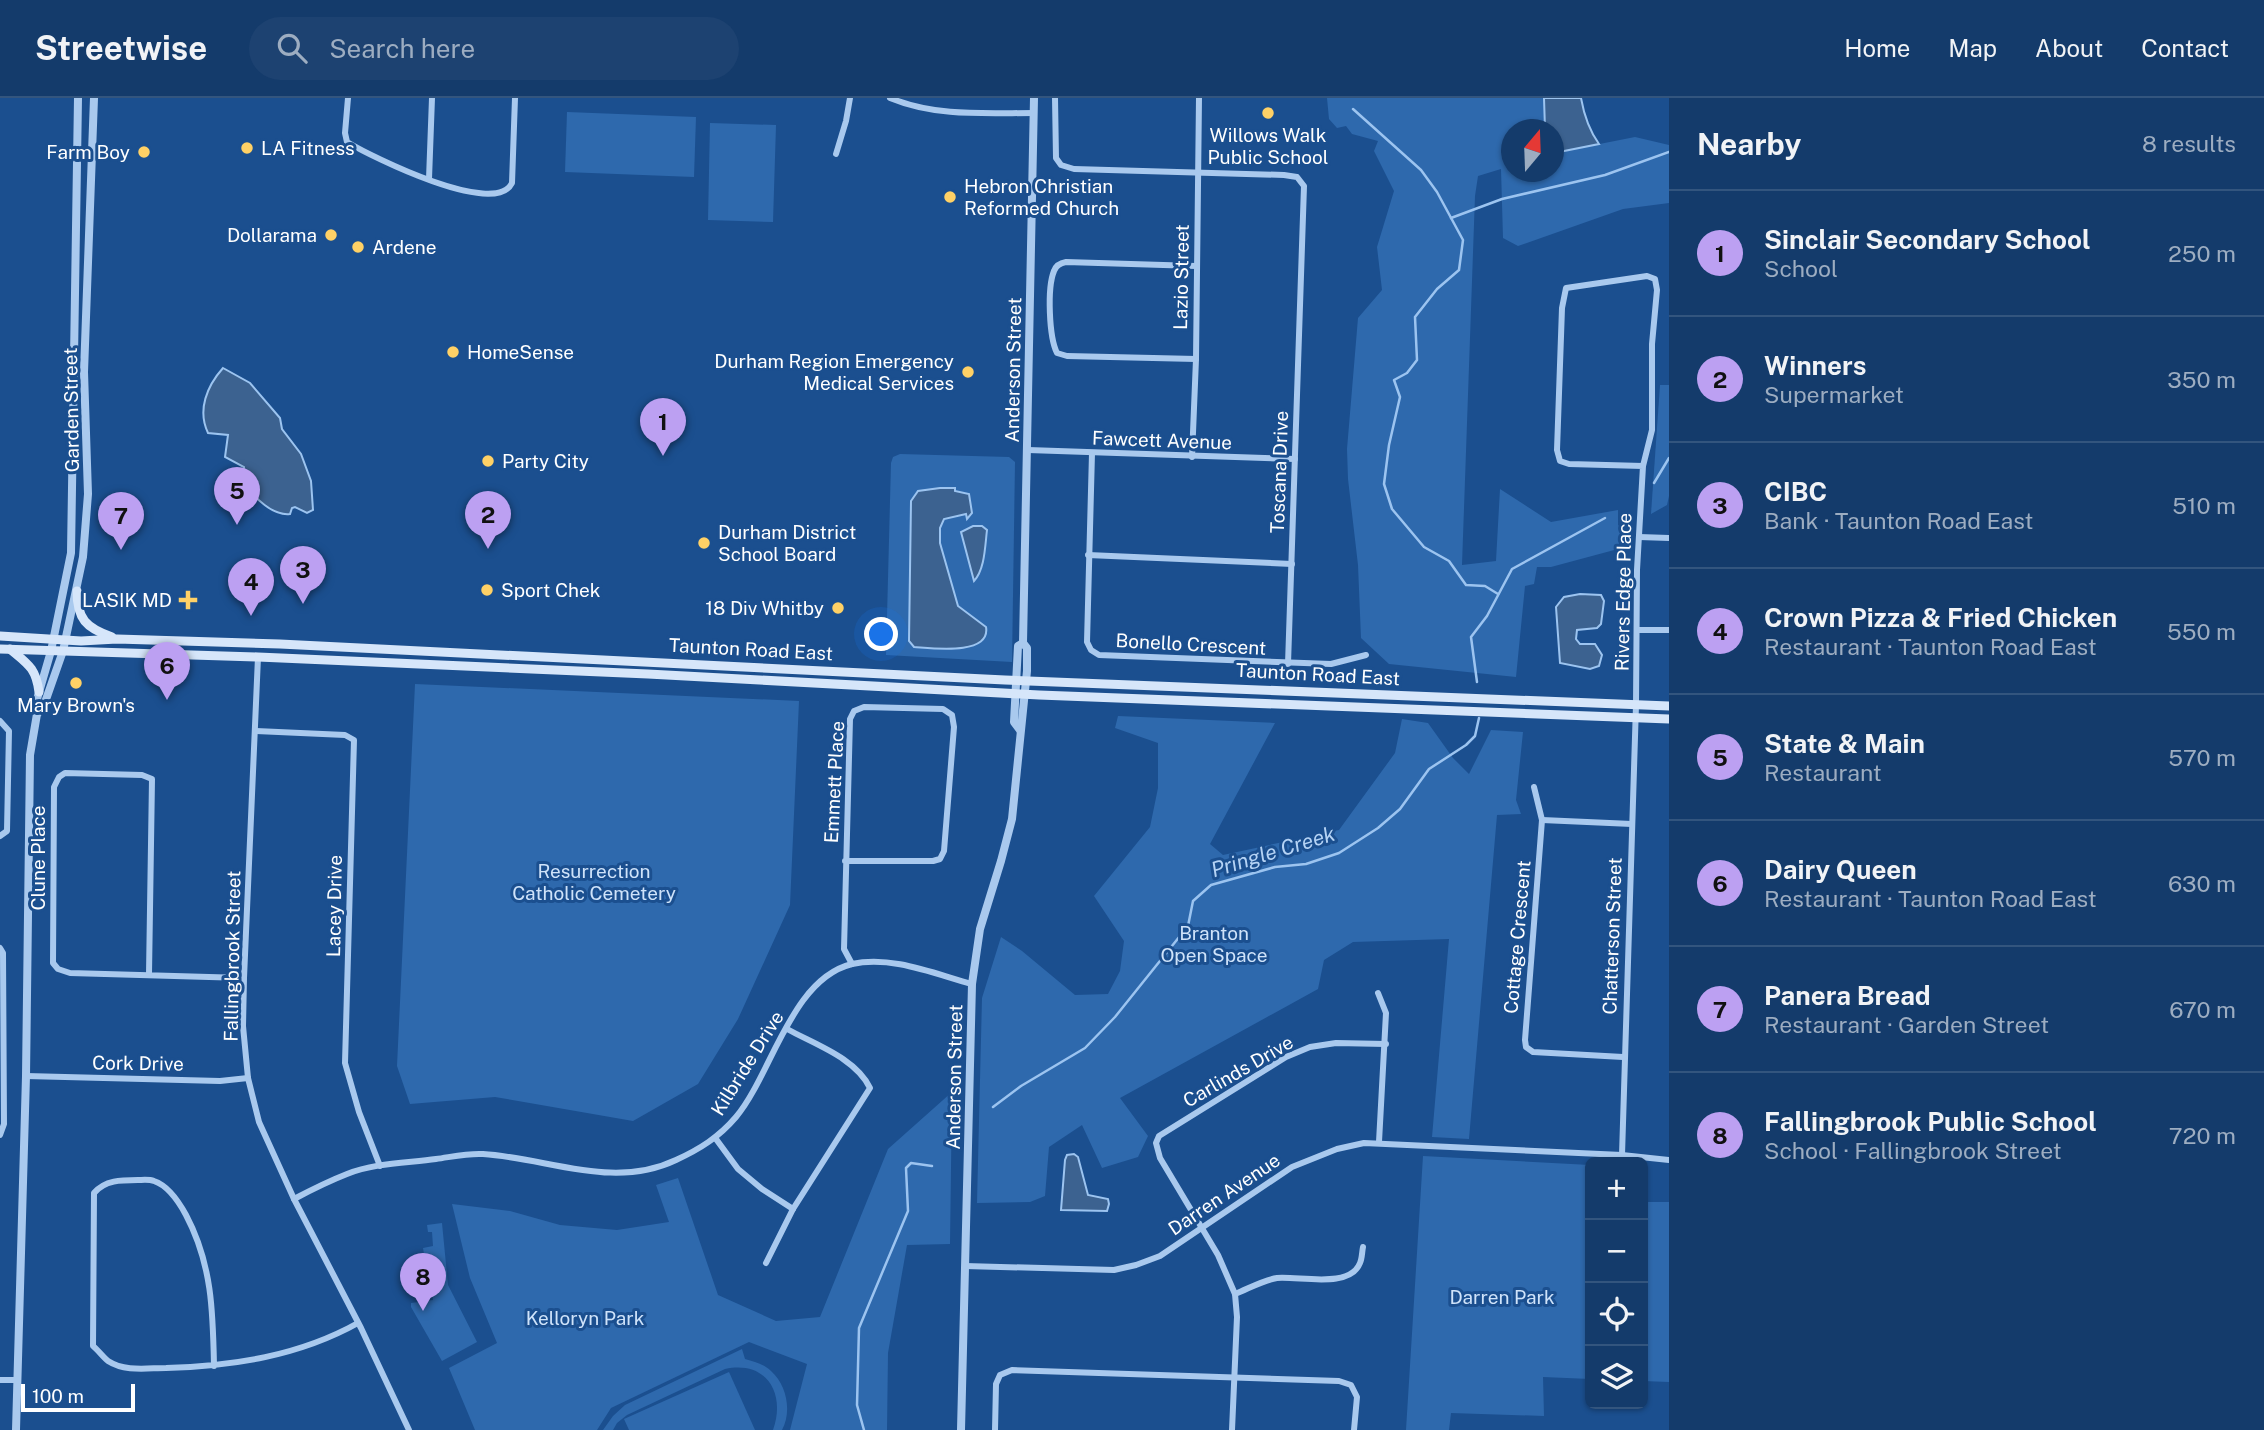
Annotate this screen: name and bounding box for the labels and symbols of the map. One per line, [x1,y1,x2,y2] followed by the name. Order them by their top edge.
[1260,105,1276,121] marker: Willows Walk Public School
[1501,119,1564,182] north arrow
[1208,124,1328,168] place label: Willows Walk Public School
[261,137,355,159] place label: LA Fitness
[239,140,255,156] marker: LA Fitness
[46,141,130,163] place label: Farm Boy
[136,144,152,160] marker: Farm Boy
[964,175,1119,219] place label: Hebron Christian Reformed Church
[942,189,958,205] marker: Hebron Christian Reformed Church
[227,224,317,246] place label: Dollarama
[1169,224,1193,330] street label: Lazio Street
[323,227,339,243] marker: Dollarama
[372,236,437,258] place label: Ardene
[350,239,366,255] marker: Ardene
[1001,297,1025,443] street label: Anderson Street
[467,341,574,363] place label: HomeSense
[445,344,461,360] marker: HomeSense
[59,347,83,473] street label: Garden Street
[714,350,954,394] place label: Durham Region Emergency Medical Services
[960,364,976,380] marker: Durham Region Emergency Medical Services
[640,398,686,456] pin: 1
[1266,410,1292,534] street label: Toscana Drive
[1092,427,1232,453] street label: Fawcett Avenue
[502,450,589,472] place label: Party City
[480,453,496,469] marker: Party City
[214,467,260,525] pin: 5
[465,491,511,549] pin: 2
[98,492,144,550] pin: 7
[1611,513,1635,671] street label: Rivers Edge Place
[718,521,856,565] place label: Durham District School Board
[696,535,712,551] marker: Durham District School Board
[280,546,326,604] pin: 3
[228,558,274,616] pin: 4
[501,579,601,601] place label: Sport Chek
[479,582,495,598] marker: Sport Chek
[82,589,172,611] place label: LASIK MD
[178,590,198,610] marker: LASIK MD
[705,597,824,619] place label: 18 Div Whitby
[830,600,846,616] marker: 18 Div Whitby
[864,617,898,651] your location
[1115,629,1267,659] street label: Bonello Crescent
[668,634,834,664] street label: Taunton Road East
[144,642,190,700] pin: 6
[1235,659,1401,689] street label: Taunton Road East
[68,675,84,691] marker: Mary Brown's
[17,694,135,716] place label: Mary Brown's
[820,720,848,844] street label: Emmett Place
[27,805,49,911] street label: Clune Place
[1208,821,1339,882] water label: Pringle Creek
[322,855,346,957] street label: Lacey Drive
[1598,857,1626,1015] street label: Chatterson Street
[1499,859,1535,1015] street label: Cottage Crescent
[512,860,676,904] park label: Resurrection Catholic Cemetery
[220,870,244,1042] street label: Fallingbrook Street
[1161,922,1267,966] park label: Branton Open Space
[942,1004,966,1150] street label: Anderson Street
[706,1007,788,1119] street label: Kilbride Drive
[1179,1031,1297,1111] street label: Carlinds Drive
[92,1051,184,1075] street label: Cork Drive
[1164,1149,1284,1239] street label: Darren Avenue
[400,1253,446,1311] pin: 8
[1449,1286,1555,1308] park label: Darren Park
[526,1307,645,1329] park label: Kelloryn Park
[21,1381,135,1413] scale bar

